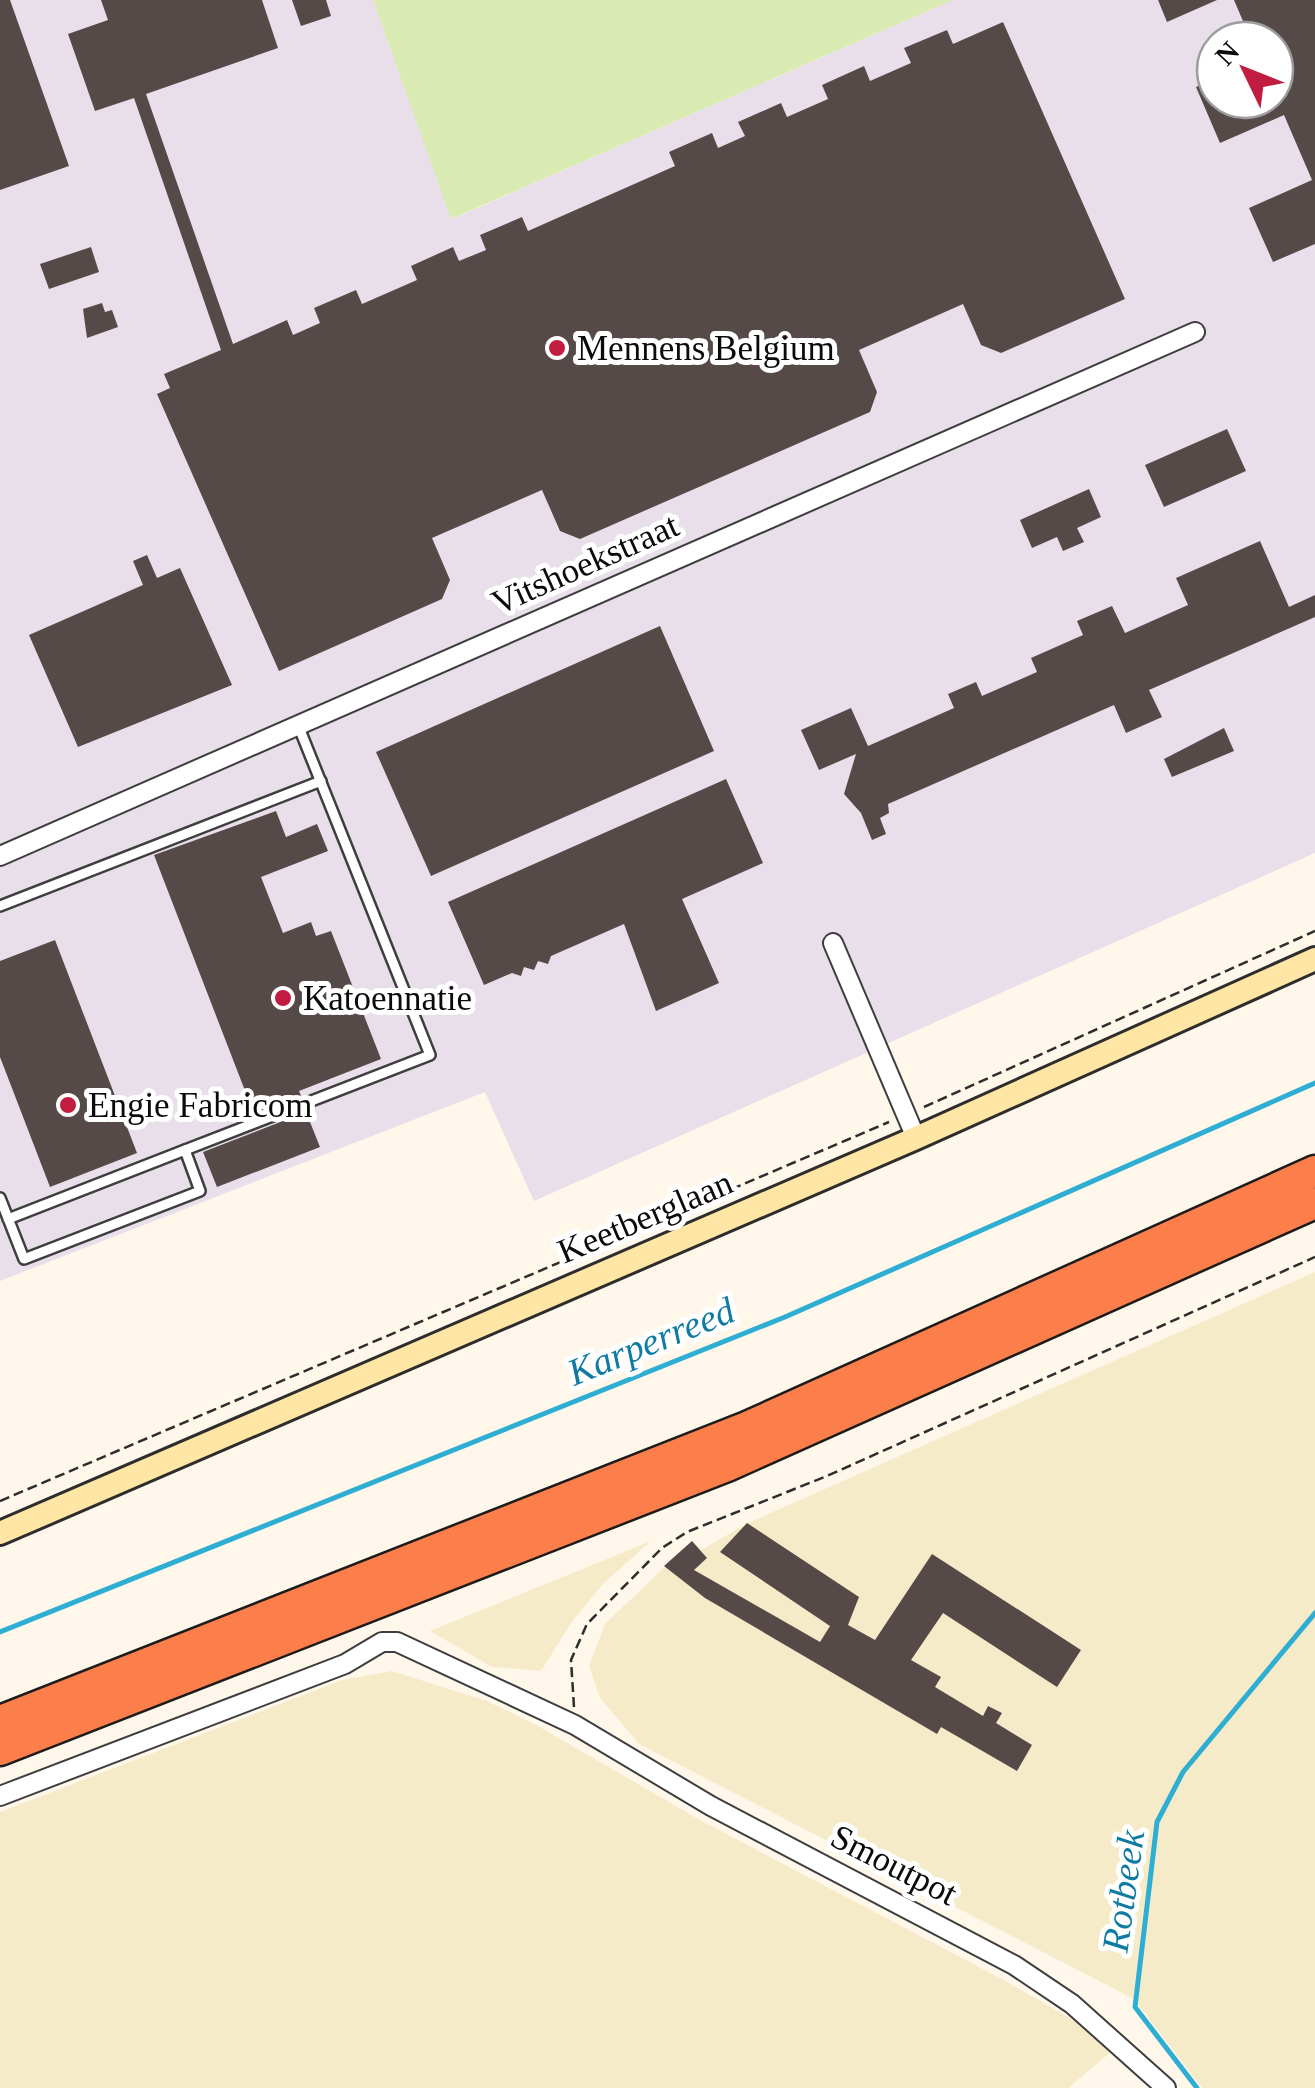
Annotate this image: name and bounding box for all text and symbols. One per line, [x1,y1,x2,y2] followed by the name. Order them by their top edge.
[1195,20,1295,120] north arrow
[1209,35,1245,71] text: N
[577,329,835,368] place label: Mennens Belgium
[546,337,568,359] marker: Mennens Belgium
[486,505,685,623] street label: Vitshoekstraat
[303,979,472,1018] place label: Katoennatie
[272,987,294,1009] marker: Katoennatie
[88,1086,313,1125] place label: Engie Fabricom
[57,1094,79,1116] marker: Engie Fabricom
[552,1163,738,1271] street label: Keetberglaan
[561,1288,741,1394] water label: Karperreed
[824,1817,964,1913] street label: Smoutpot
[1094,1826,1152,1956] water label: Rotbeek

